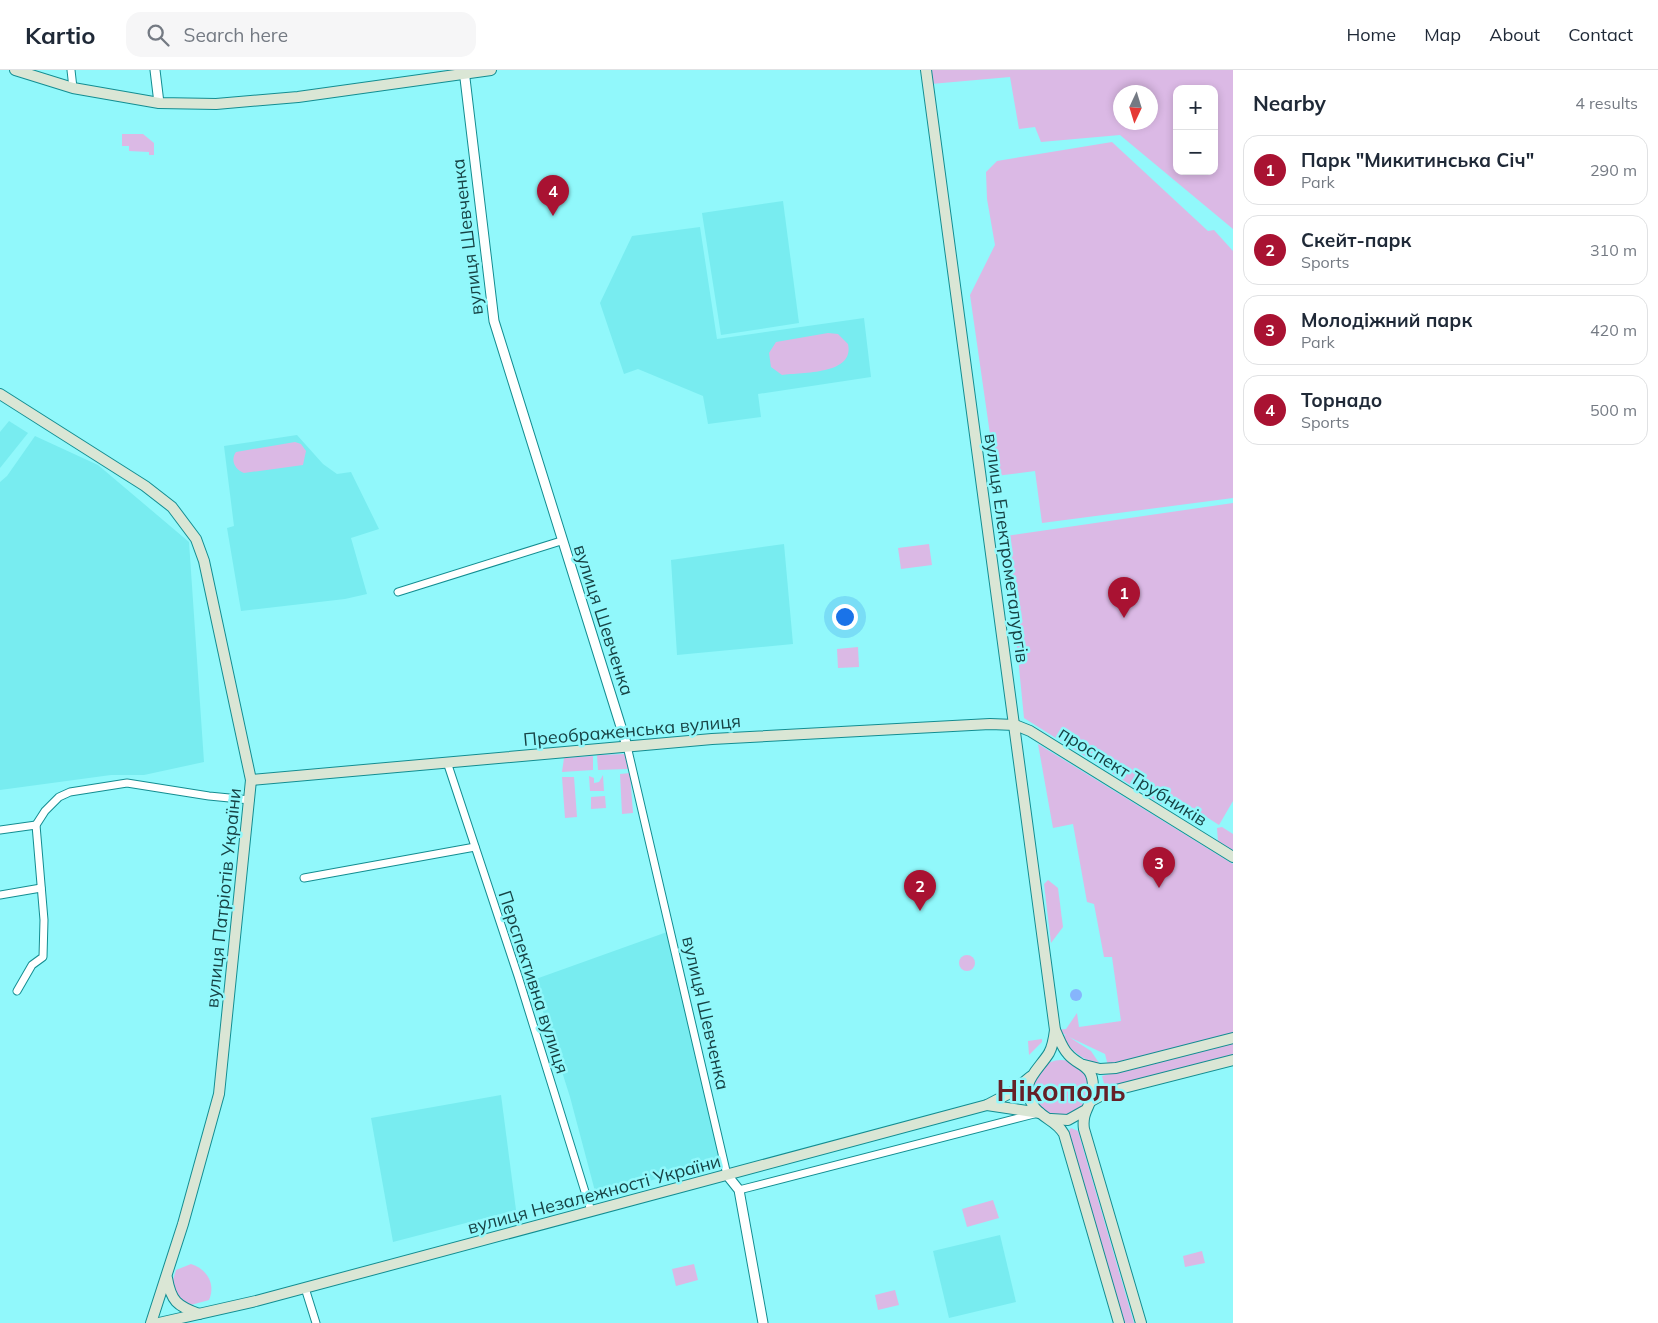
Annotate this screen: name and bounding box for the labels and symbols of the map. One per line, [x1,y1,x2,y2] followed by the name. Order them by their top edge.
[1113,85,1158,130] north arrow
[446,158,488,316] street label: вулиця Шевченка
[537,175,569,216] pin: 4
[979,432,1035,664] street label: вулиця Електрометалургів
[569,542,639,698] street label: вулиця Шевченка
[1108,577,1140,618] pin: 1
[832,604,858,630] your location
[522,709,742,751] street label: Преображенська вулиця
[1055,721,1211,831] street label: проспект Трубників
[200,787,246,1009] street label: вулиця Патріотів України
[1143,847,1175,888] pin: 3
[904,870,936,911] pin: 2
[494,888,574,1076] street label: Перспективна вулиця
[677,934,735,1092] street label: вулиця Шевченка
[996,1073,1126,1108] district label: Нікополь
[465,1149,723,1239] street label: вулиця Незалежності України

